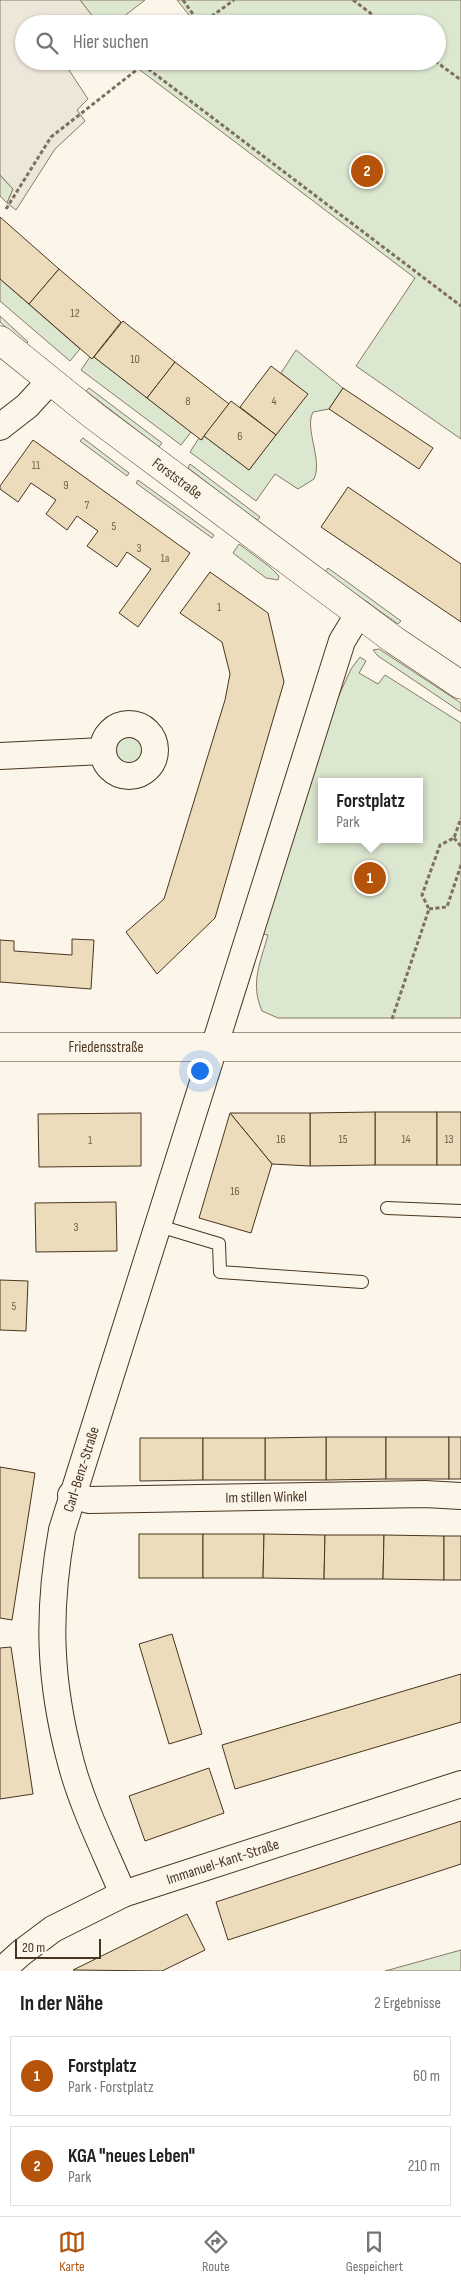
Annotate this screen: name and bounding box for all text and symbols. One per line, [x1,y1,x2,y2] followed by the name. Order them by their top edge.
[15,15,446,70] search box
[33,29,61,57] icon: search
[73,31,149,54] text: Hier suchen
[351,152,383,190] pin: 2
[70,306,80,321] house number: 12
[130,352,140,367] house number: 10
[185,394,191,409] house number: 8
[271,394,277,409] house number: 4
[237,429,243,444] house number: 6
[148,454,206,504] street label: Forststraße
[32,458,41,473] house number: 11
[63,478,69,493] house number: 9
[85,498,90,513] house number: 7
[112,519,117,534] house number: 5
[136,541,142,556] house number: 3
[161,551,170,566] house number: 1a
[217,600,222,615] house number: 1
[318,778,423,843] popup
[336,790,405,813] text: Forstplatz
[336,813,360,832] text: Park
[354,859,386,897] pin: 1
[69,1038,143,1057] street label: Friedensstraße
[187,1058,213,1084] your location
[276,1132,286,1147] house number: 16
[338,1132,348,1147] house number: 15
[401,1132,411,1147] house number: 14
[444,1132,454,1147] house number: 13
[88,1133,93,1148] house number: 1
[230,1184,240,1199] house number: 16
[73,1220,79,1235] house number: 3
[12,1299,17,1314] house number: 5
[59,1424,104,1515] street label: Carl-Benz-Straße
[225,1487,307,1508] street label: Im stillen Winkel
[164,1835,282,1889] street label: Immanuel-Kant-Straße
[15,1936,101,1959] scale bar
[22,1939,45,1956] text: 20 m
[20,1991,103,2016] text: In der Nähe
[374,1994,441,2013] text: 2 Ergebnisse
[68,2055,137,2078] text: Forstplatz
[34,2067,40,2086] text: 1
[413,2067,440,2086] text: 60 m
[68,2078,154,2097] text: Park · Forstplatz
[68,2145,195,2168] text: KGA "neues Leben"
[33,2157,41,2176] text: 2
[408,2157,440,2176] text: 210 m
[68,2168,91,2187] text: Park
[58,2228,86,2275] tab: Karte
[202,2228,230,2275] tab: Route
[346,2228,403,2275] tab: Gespeichert

